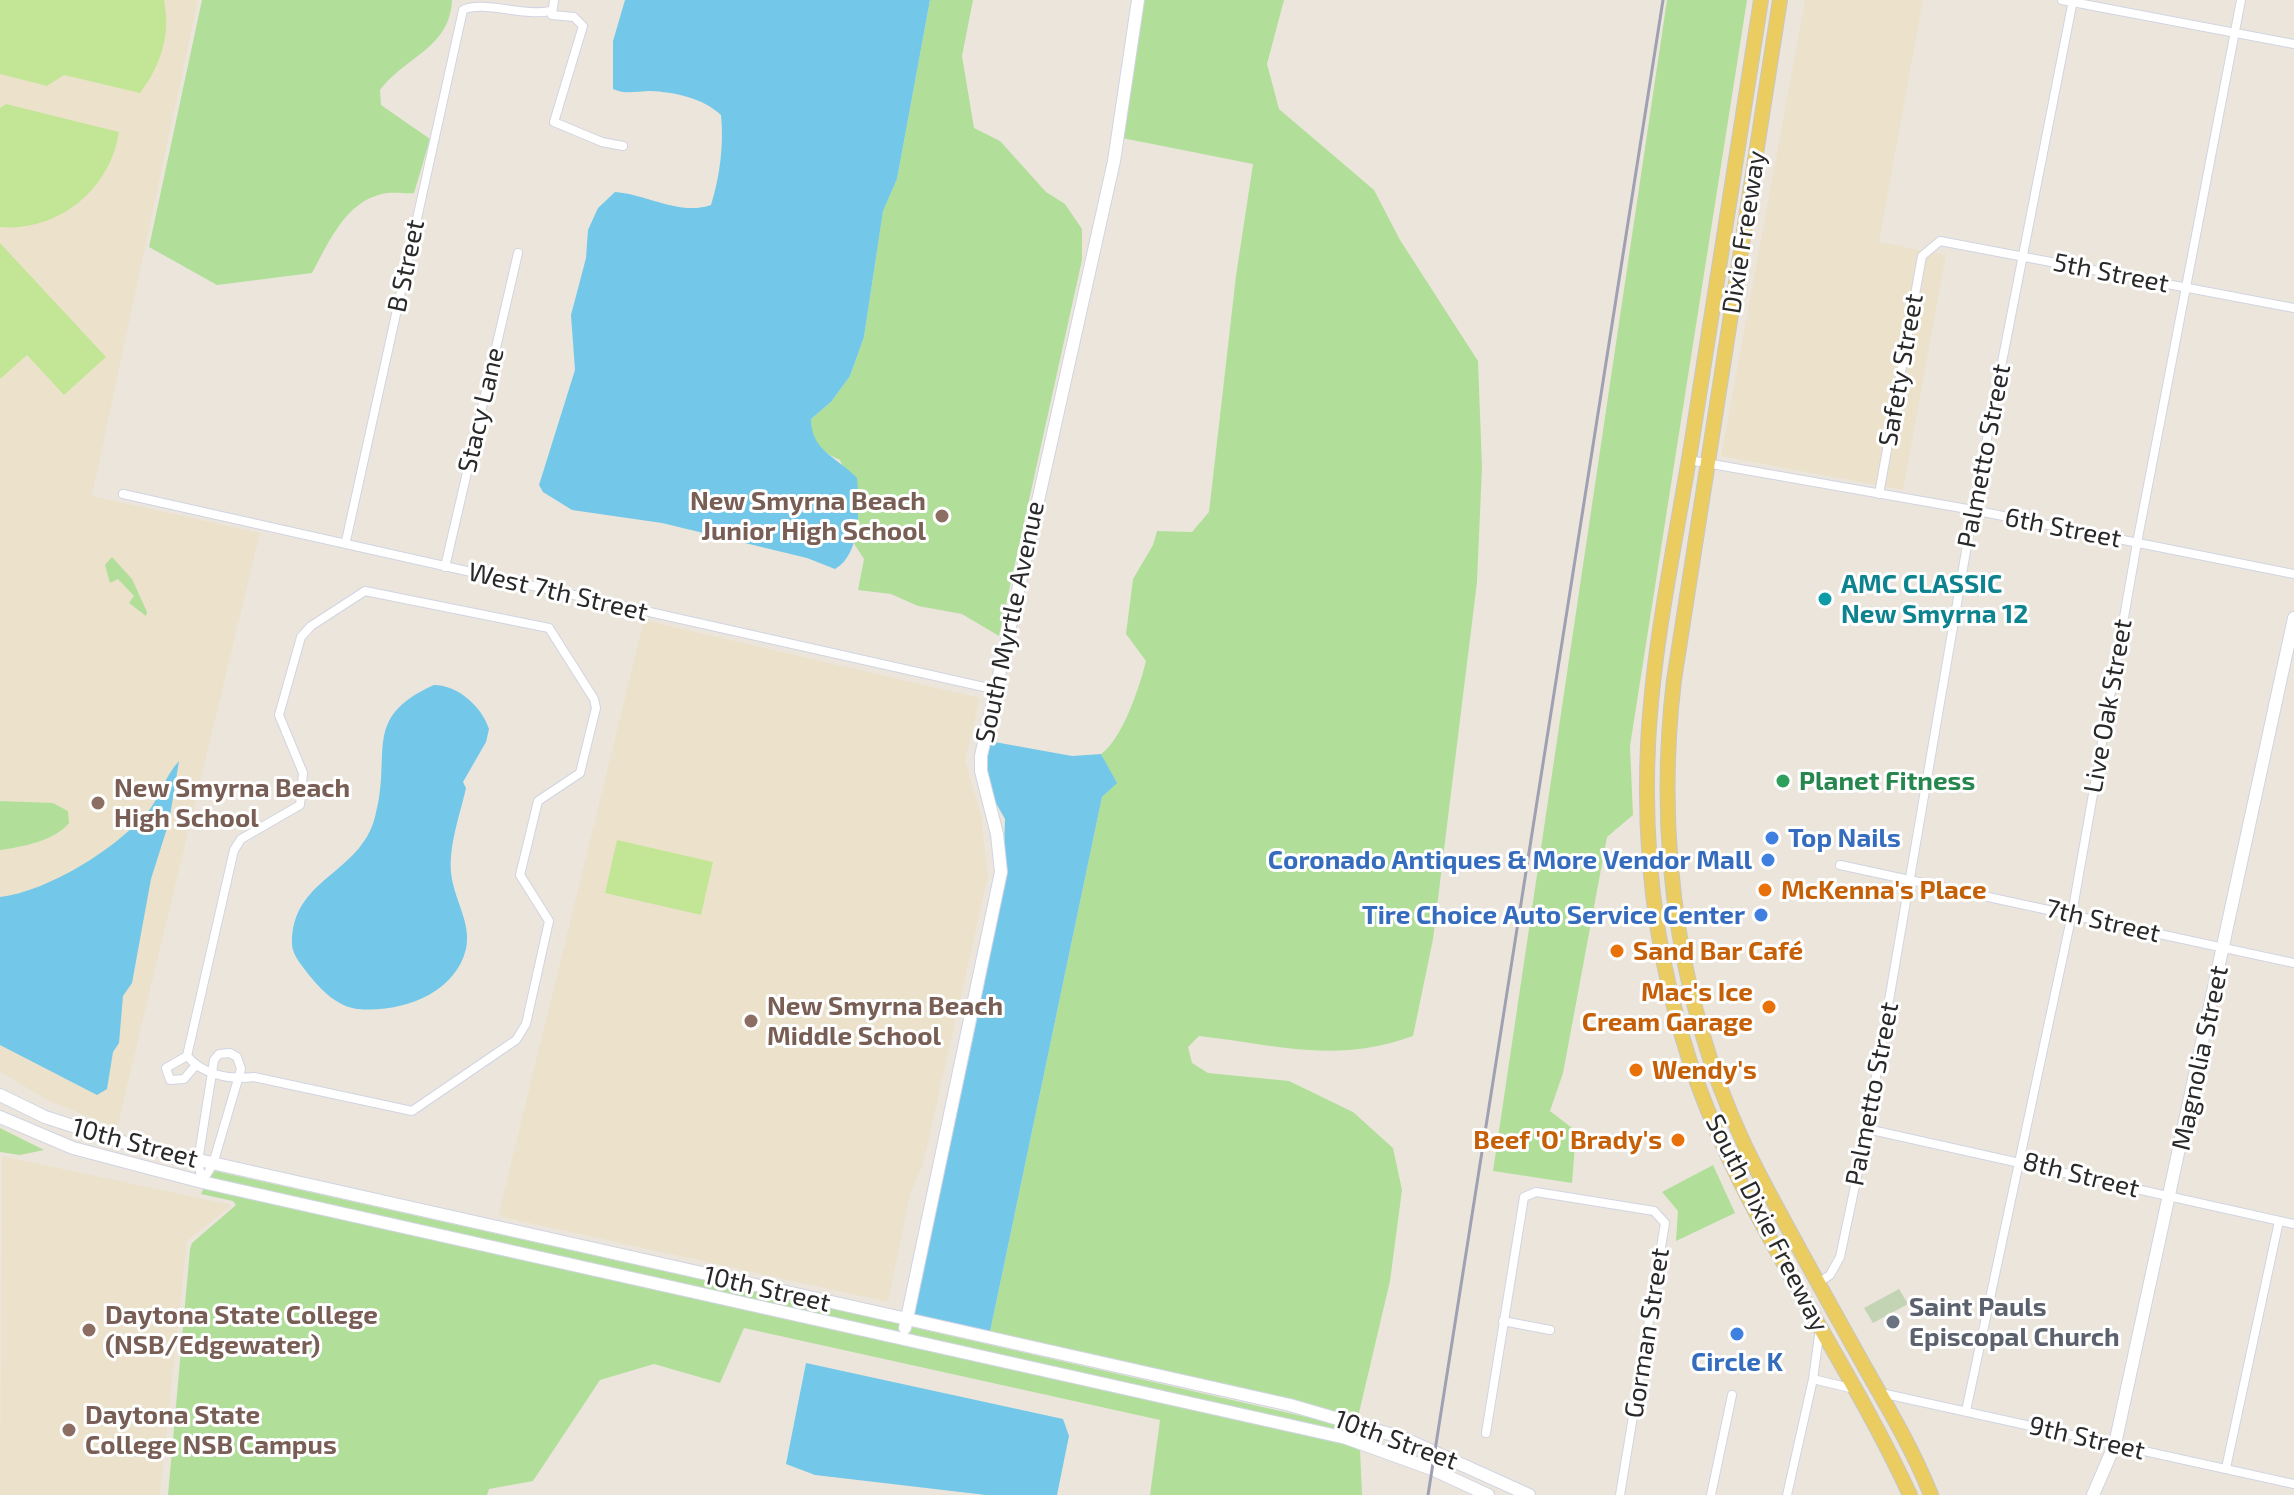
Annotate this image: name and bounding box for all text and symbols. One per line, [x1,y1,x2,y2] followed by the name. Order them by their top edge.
[1716,148,1772,316] street label: Dixie Freeway
[381,217,431,315] street label: B Street
[2051,247,2171,299] street label: 5th Street
[1872,291,1930,449] street label: Safety Street
[451,344,511,476] street label: Stacy Lane
[1951,361,2017,551] street label: Palmetto Street
[690,485,926,546] place label: New Smyrna Beach Junior High School
[969,498,1051,746] street label: South Myrtle Avenue
[2002,501,2124,555] street label: 6th Street
[933,507,951,525] marker: New Smyrna Beach Junior High School
[465,556,651,628] street label: West 7th Street
[1841,568,2028,630] place label: AMC CLASSIC New Smyrna 12
[1816,590,1834,608] marker: AMC CLASSIC New Smyrna 12
[2077,617,2139,795] street label: Live Oak Street
[1799,765,1975,797] place label: Planet Fitness
[114,772,350,834] place label: New Smyrna Beach High School
[1774,772,1792,790] marker: Planet Fitness
[89,794,107,812] marker: New Smyrna Beach High School
[1788,822,1901,854] place label: Top Nails
[1763,829,1781,847] marker: Top Nails
[1268,844,1752,876] place label: Coronado Antiques & More Vendor Mall
[1759,851,1777,869] marker: Coronado Antiques & More Vendor Mall
[1781,874,1987,906] place label: McKenna's Place
[1756,881,1774,899] marker: McKenna's Place
[2043,893,2163,949] street label: 7th Street
[1362,899,1745,931] place label: Tire Choice Auto Service Center
[1752,906,1770,924] marker: Tire Choice Auto Service Center
[1633,935,1803,967] place label: Sand Bar Café
[1608,942,1626,960] marker: Sand Bar Café
[2165,963,2235,1153] street label: Magnolia Street
[1582,976,1753,1038] place label: Mac's Ice Cream Garage
[767,990,1003,1052] place label: New Smyrna Beach Middle School
[1760,998,1778,1016] marker: Mac's Ice Cream Garage
[1839,999,1905,1189] street label: Palmetto Street
[742,1012,760,1030] marker: New Smyrna Beach Middle School
[1652,1054,1757,1086] place label: Wendy's
[1627,1061,1645,1079] marker: Wendy's
[1699,1109,1835,1337] street label: South Dixie Freeway
[69,1111,201,1175] street label: 10th Street
[1473,1124,1662,1156] place label: Beef 'O' Brady's
[1669,1131,1687,1149] marker: Beef 'O' Brady's
[2020,1145,2142,1205] street label: 8th Street
[1618,1246,1676,1420] street label: Gorman Street
[701,1259,833,1319] street label: 10th Street
[1909,1291,2120,1352] place label: Saint Pauls Episcopal Church
[105,1299,378,1360] place label: Daytona State College (NSB/Edgewater)
[1884,1313,1902,1331] marker: Saint Pauls Episcopal Church
[80,1321,98,1339] marker: Daytona State College (NSB/Edgewater)
[1728,1325,1746,1343] marker: Circle K
[1691,1346,1783,1378] place label: Circle K
[85,1399,337,1460] place label: Daytona State College NSB Campus
[1330,1403,1462,1477] street label: 10th Street
[2026,1410,2148,1466] street label: 9th Street
[60,1421,78,1439] marker: Daytona State College NSB Campus

